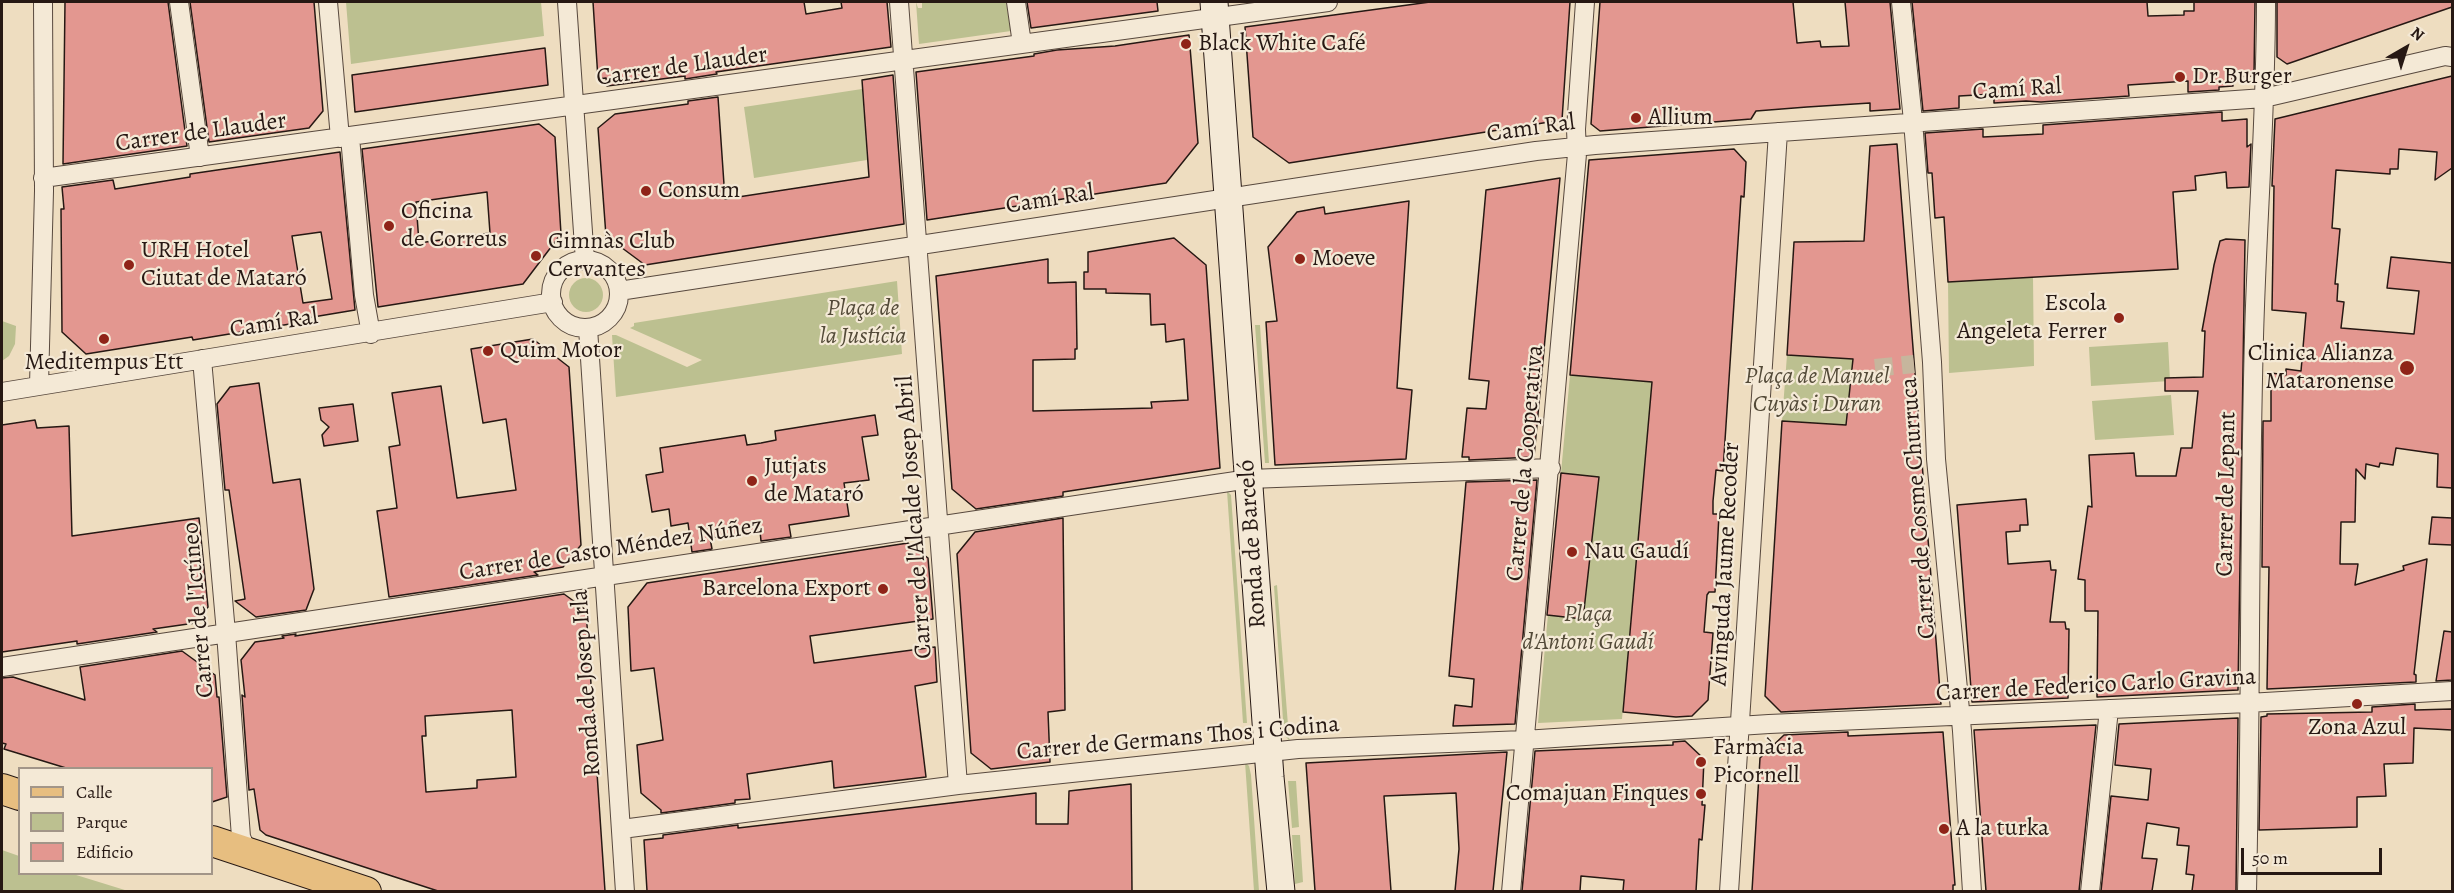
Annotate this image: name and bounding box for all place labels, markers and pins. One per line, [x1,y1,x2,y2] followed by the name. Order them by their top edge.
[1198,30,1366,58] place label: Black White Café
[1179,37,1193,51] marker: Black White Café
[2192,63,2292,91] place label: Dr.Burger
[2173,70,2187,84] marker: Dr.Burger
[1648,104,1713,132] place label: Allium
[1629,111,1643,125] marker: Allium
[658,177,740,205] place label: Consum
[639,184,653,198] marker: Consum
[401,198,507,254] place label: Oficina de Correus
[382,219,396,233] marker: Oficina de Correus
[548,228,675,284] place label: Gimnàs Club Cervantes
[141,237,307,293] place label: URH Hotel Ciutat de Mataró
[1312,245,1376,273] place label: Moeve
[529,249,543,263] marker: Gimnàs Club Cervantes
[1293,252,1307,266] marker: Moeve
[122,258,136,272] marker: URH Hotel Ciutat de Mataró
[1957,290,2107,346] place label: Escola Angeleta Ferrer
[2112,311,2126,325] marker: Escola Angeleta Ferrer
[97,332,111,346] marker: Meditempus Ett
[500,337,622,365] place label: Quim Motor
[2248,340,2394,396] place label: Clinica Alianza Mataronense
[481,344,495,358] marker: Quim Motor
[25,349,183,377] place label: Meditempus Ett
[2398,359,2416,377] marker: Clinica Alianza Mataronense
[764,453,864,509] place label: Jutjats de Mataró
[745,474,759,488] marker: Jutjats de Mataró
[1584,538,1689,566] place label: Nau Gaudí
[1565,545,1579,559] marker: Nau Gaudí
[702,575,871,603] place label: Barcelona Export
[876,582,890,596] marker: Barcelona Export
[2350,697,2364,711] marker: Zona Azul
[2308,714,2406,742] place label: Zona Azul
[1713,734,1804,790] place label: Farmàcia Picornell
[1694,755,1708,769] marker: Farmàcia Picornell
[1506,780,1689,808] place label: Comajuan Finques
[1694,787,1708,801] marker: Comajuan Finques
[1956,815,2049,843] place label: A la turka
[1937,822,1951,836] marker: A la turka

